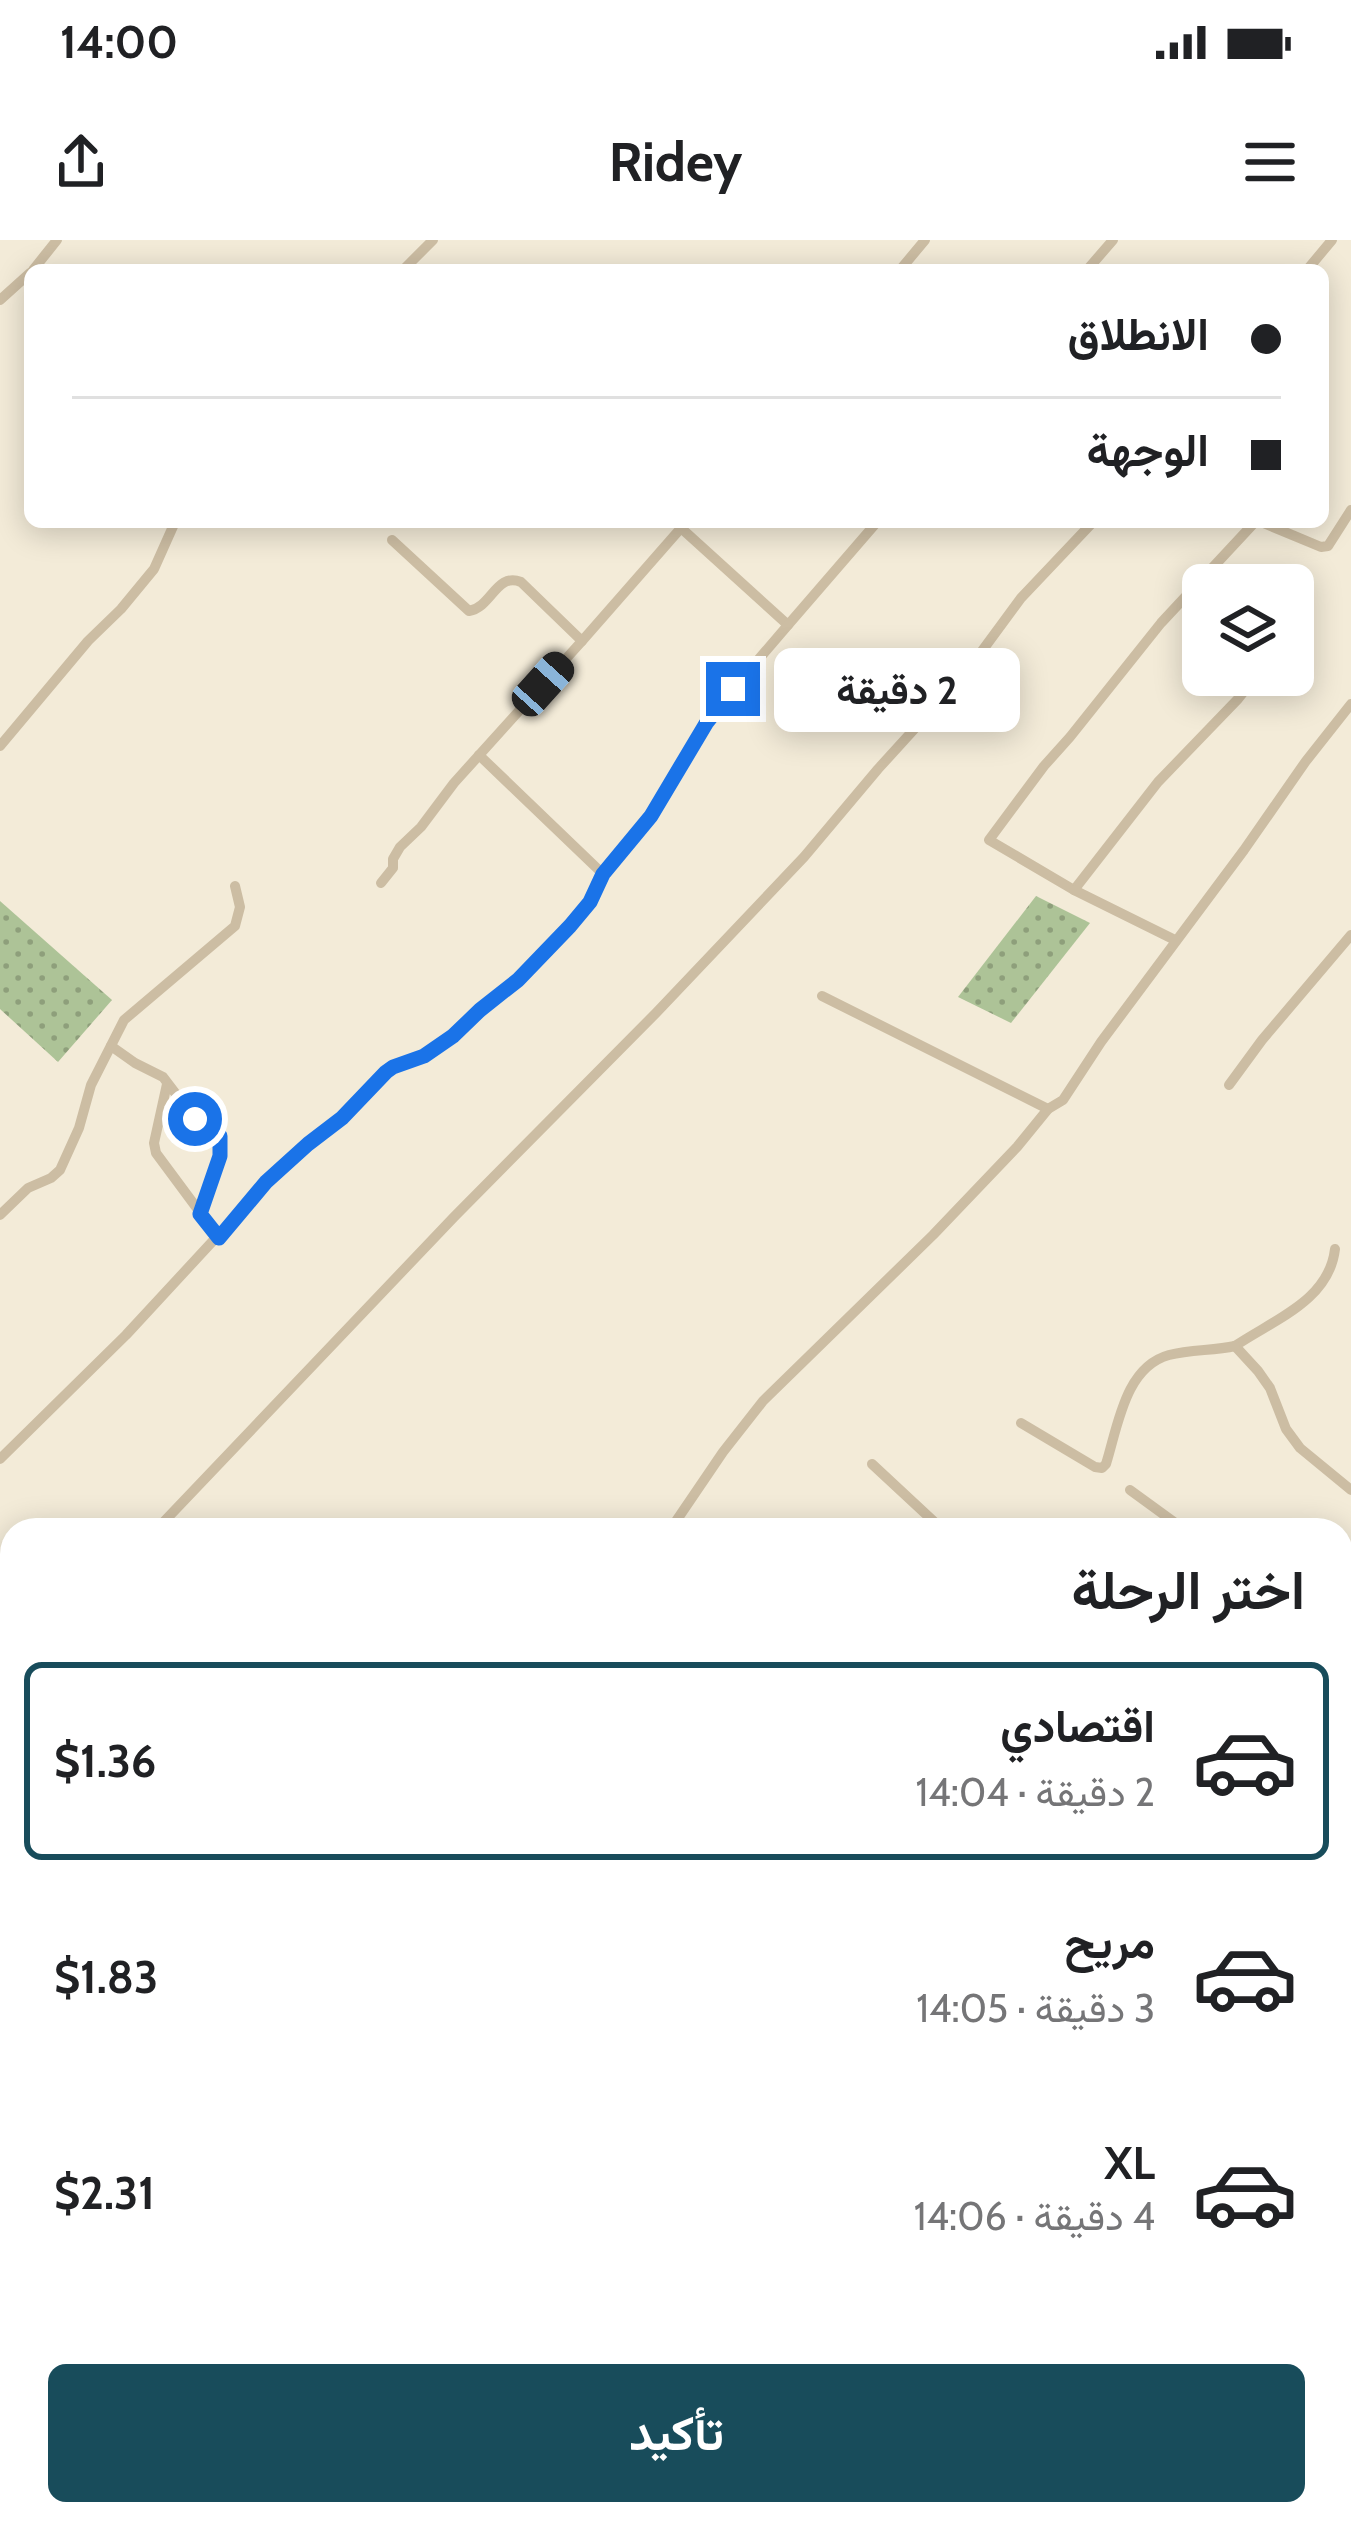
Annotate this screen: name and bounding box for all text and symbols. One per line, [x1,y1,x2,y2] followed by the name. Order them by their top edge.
[60,15,178,69] text: 14:00
[48,129,114,195] icon: share
[609,129,742,195] text: Ridey
[1237,129,1303,195] icon: menu
[1068,307,1209,361] text: الانطلاق
[1087,423,1209,477] text: الوجهة
[1182,564,1314,696] map controls
[1182,564,1314,696] button: layers
[506,645,580,723] car
[775,647,1021,731] callout: 2 دقيقة
[706,662,760,716] route end
[836,666,958,714] text: 2 دقيقة
[168,1092,222,1146] route start
[1071,1557,1305,1623] text: اختر الرحلة
[1000,1699,1155,1753] text: اقتصادي
[1191,1707,1299,1815] icon: car
[54,1734,156,1788] text: $1.36
[916,1768,1155,1816] text: 2 دقيقة · 14:04
[1064,1915,1155,1969] text: مريح
[1191,1923,1299,2031] icon: car
[54,1950,158,2004] text: $1.83
[916,1984,1155,2032] text: 3 دقيقة · 14:05
[1104,2136,1155,2190] text: XL
[1191,2139,1299,2247] icon: car
[54,2166,155,2220] text: $2.31
[914,2192,1155,2240] text: 4 دقيقة · 14:06
[48,2364,1305,2502] button: تأكيد

